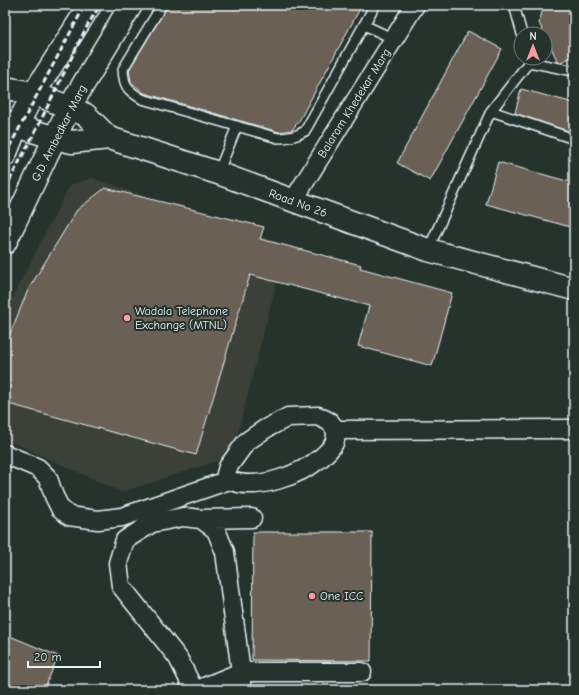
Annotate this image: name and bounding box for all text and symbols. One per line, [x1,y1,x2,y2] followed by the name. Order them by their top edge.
[513,26,553,66] north arrow
[529,30,537,43] text: N
[315,46,393,160] street label: Balaram Khedekar Marg
[29,82,89,184] street label: G.D. Ambedkar Marg
[267,186,329,220] street label: Road No 26
[135,304,228,332] place label: Wadala Telephone Exchange (MTNL)
[122,313,132,323] marker: Wadala Telephone Exchange (MTNL)
[320,589,363,603] place label: One ICC
[307,591,317,601] marker: One ICC
[28,643,100,669] scale bar
[34,650,62,664] text: 20 m

